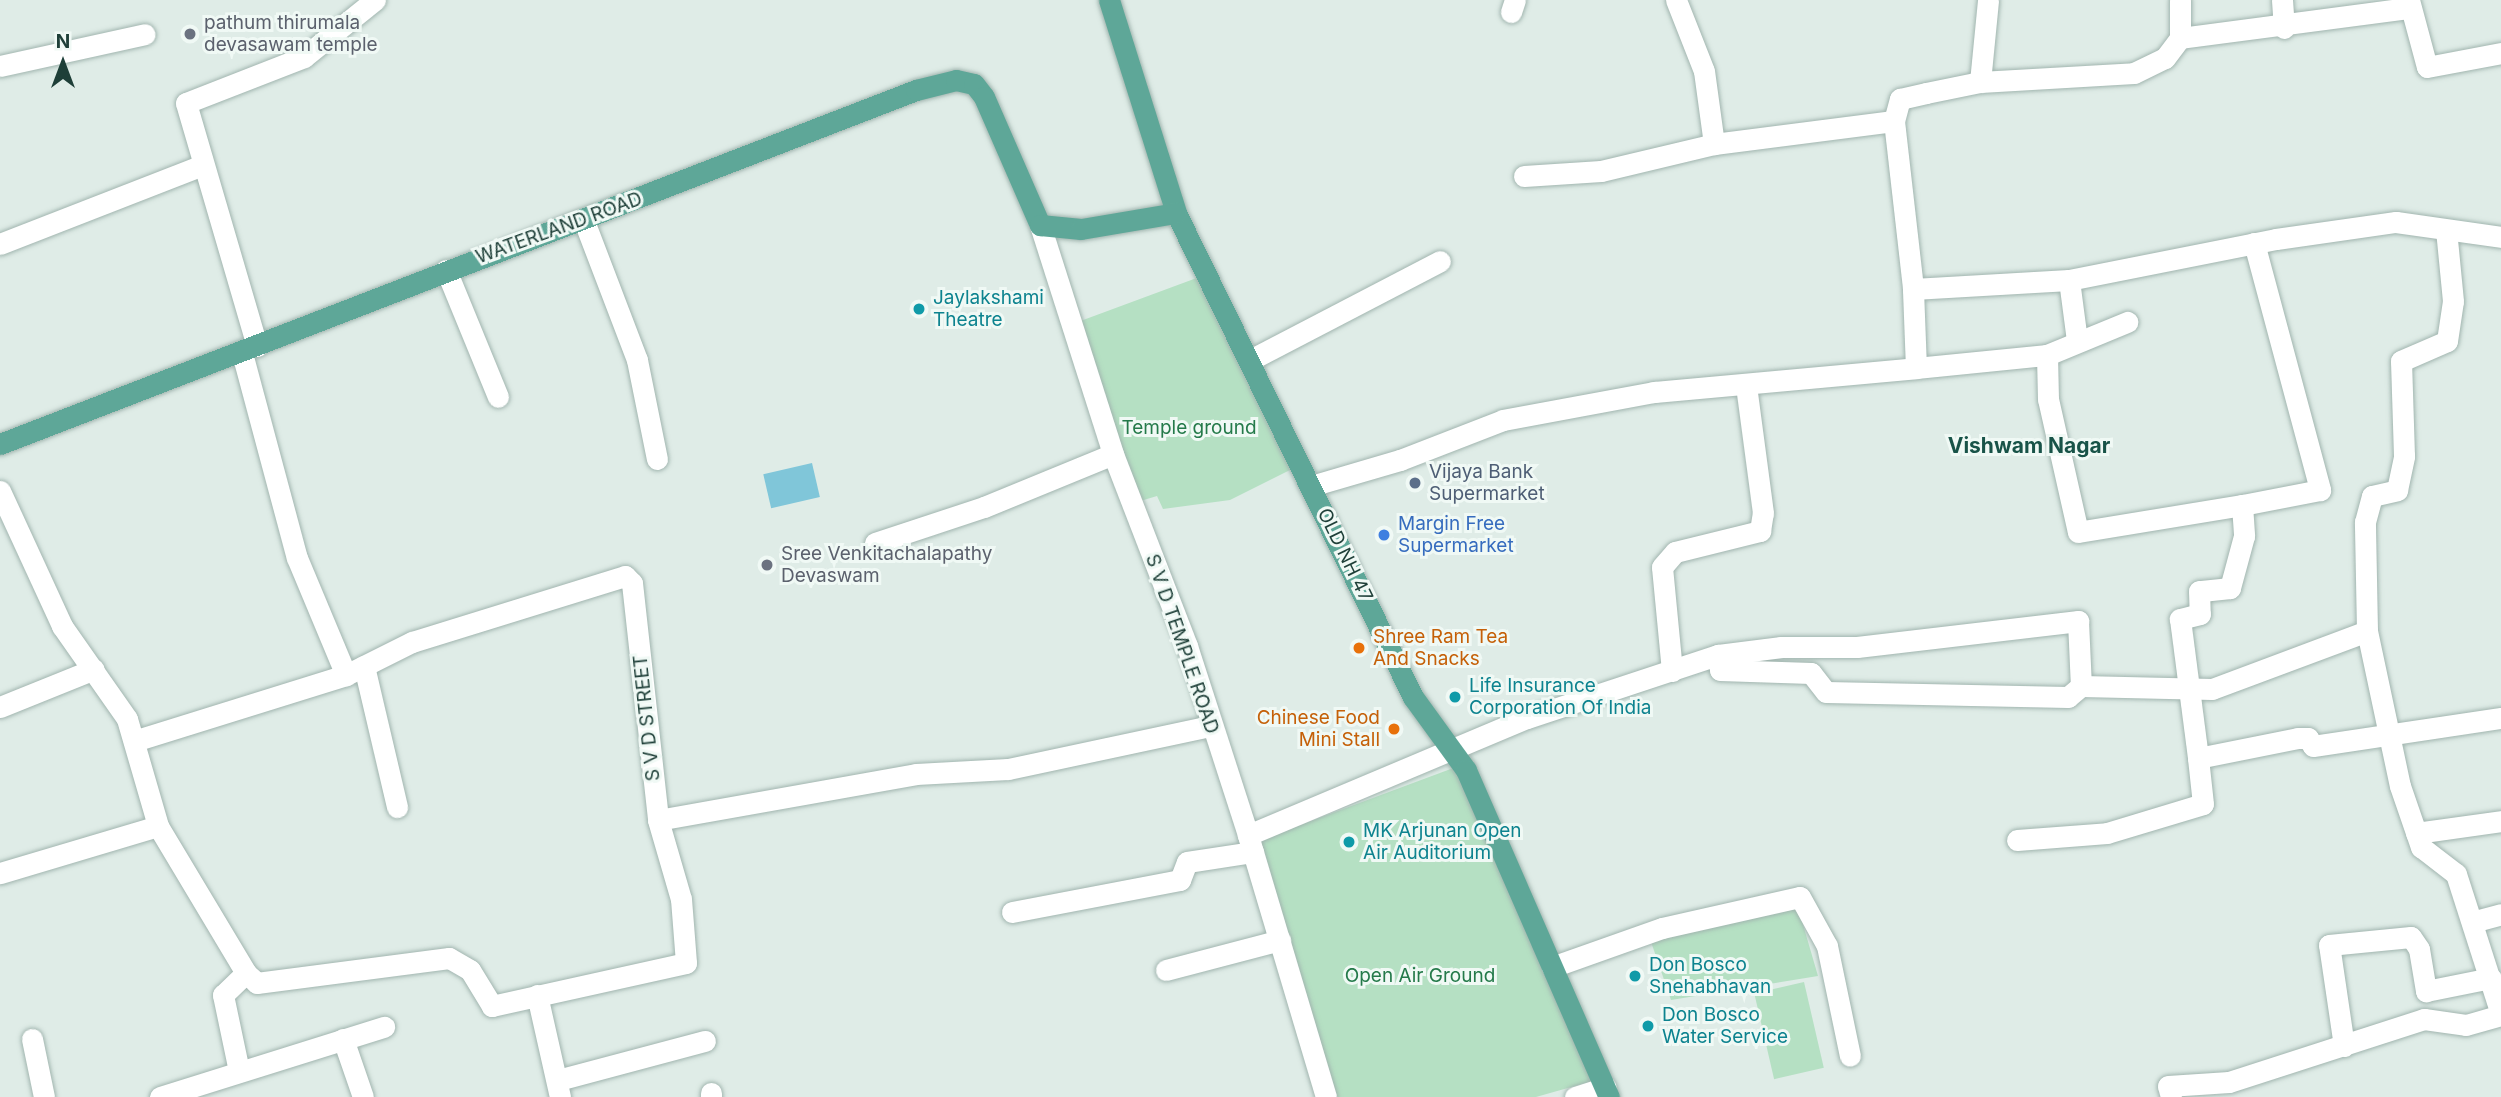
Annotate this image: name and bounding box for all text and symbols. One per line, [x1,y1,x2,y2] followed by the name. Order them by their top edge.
[204,12,378,56] place label: pathum thirumala devasawam temple
[182,26,198,42] marker: pathum thirumala devasawam temple
[28,28,98,98] north arrow
[56,30,70,53] text: N
[473,187,645,269] street label: WATERLAND ROAD
[933,287,1044,331] place label: Jaylakshami Theatre
[911,301,927,317] marker: Jaylakshami Theatre
[1121,417,1257,439] park label: Temple ground
[1948,433,2110,459] district label: Vishwam Nagar
[1429,461,1545,505] place label: Vijaya Bank Supermarket
[1407,475,1423,491] marker: Vijaya Bank Supermarket
[1313,505,1377,605] street label: OLD NH 47
[1398,513,1514,557] place label: Margin Free Supermarket
[1376,527,1392,543] marker: Margin Free Supermarket
[781,543,992,587] place label: Sree Venkitachalapathy Devaswam
[1141,551,1223,737] street label: S V D TEMPLE ROAD
[759,557,775,573] marker: Sree Venkitachalapathy Devaswam
[1373,626,1508,670] place label: Shree Ram Tea And Snacks
[1351,640,1367,656] marker: Shree Ram Tea And Snacks
[629,654,665,782] street label: S V D STREET
[1469,675,1651,719] place label: Life Insurance Corporation Of India
[1447,689,1463,705] marker: Life Insurance Corporation Of India
[1257,707,1380,751] place label: Chinese Food Mini Stall
[1386,721,1402,737] marker: Chinese Food Mini Stall
[1363,820,1522,864] place label: MK Arjunan Open Air Auditorium
[1341,834,1357,850] marker: MK Arjunan Open Air Auditorium
[1649,954,1771,998] place label: Don Bosco Snehabhavan
[1345,965,1495,987] park label: Open Air Ground
[1627,968,1643,984] marker: Don Bosco Snehabhavan
[1662,1004,1788,1048] place label: Don Bosco Water Service
[1640,1018,1656,1034] marker: Don Bosco Water Service

